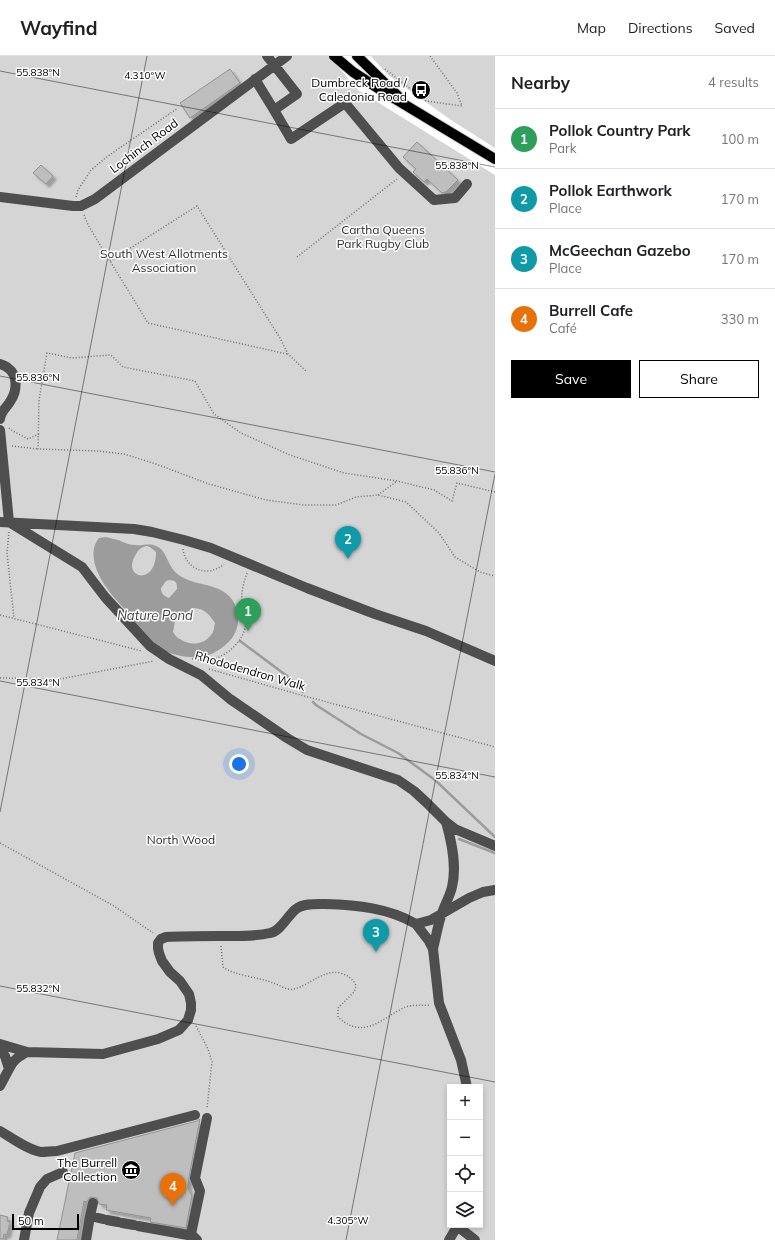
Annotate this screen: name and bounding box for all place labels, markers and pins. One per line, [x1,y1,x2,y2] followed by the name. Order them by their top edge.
[311,75,408,104] place label: Dumbreck Road / Caledonia Road
[410,79,432,101] bus stop icon: Dumbreck Road / Caledonia Road
[335,526,361,559] pin: 2
[235,598,261,631] pin: 1
[363,919,389,952] pin: 3
[57,1155,117,1184] place label: The Burrell Collection
[120,1159,142,1181] museum icon: The Burrell Collection
[160,1173,186,1206] pin: 4

